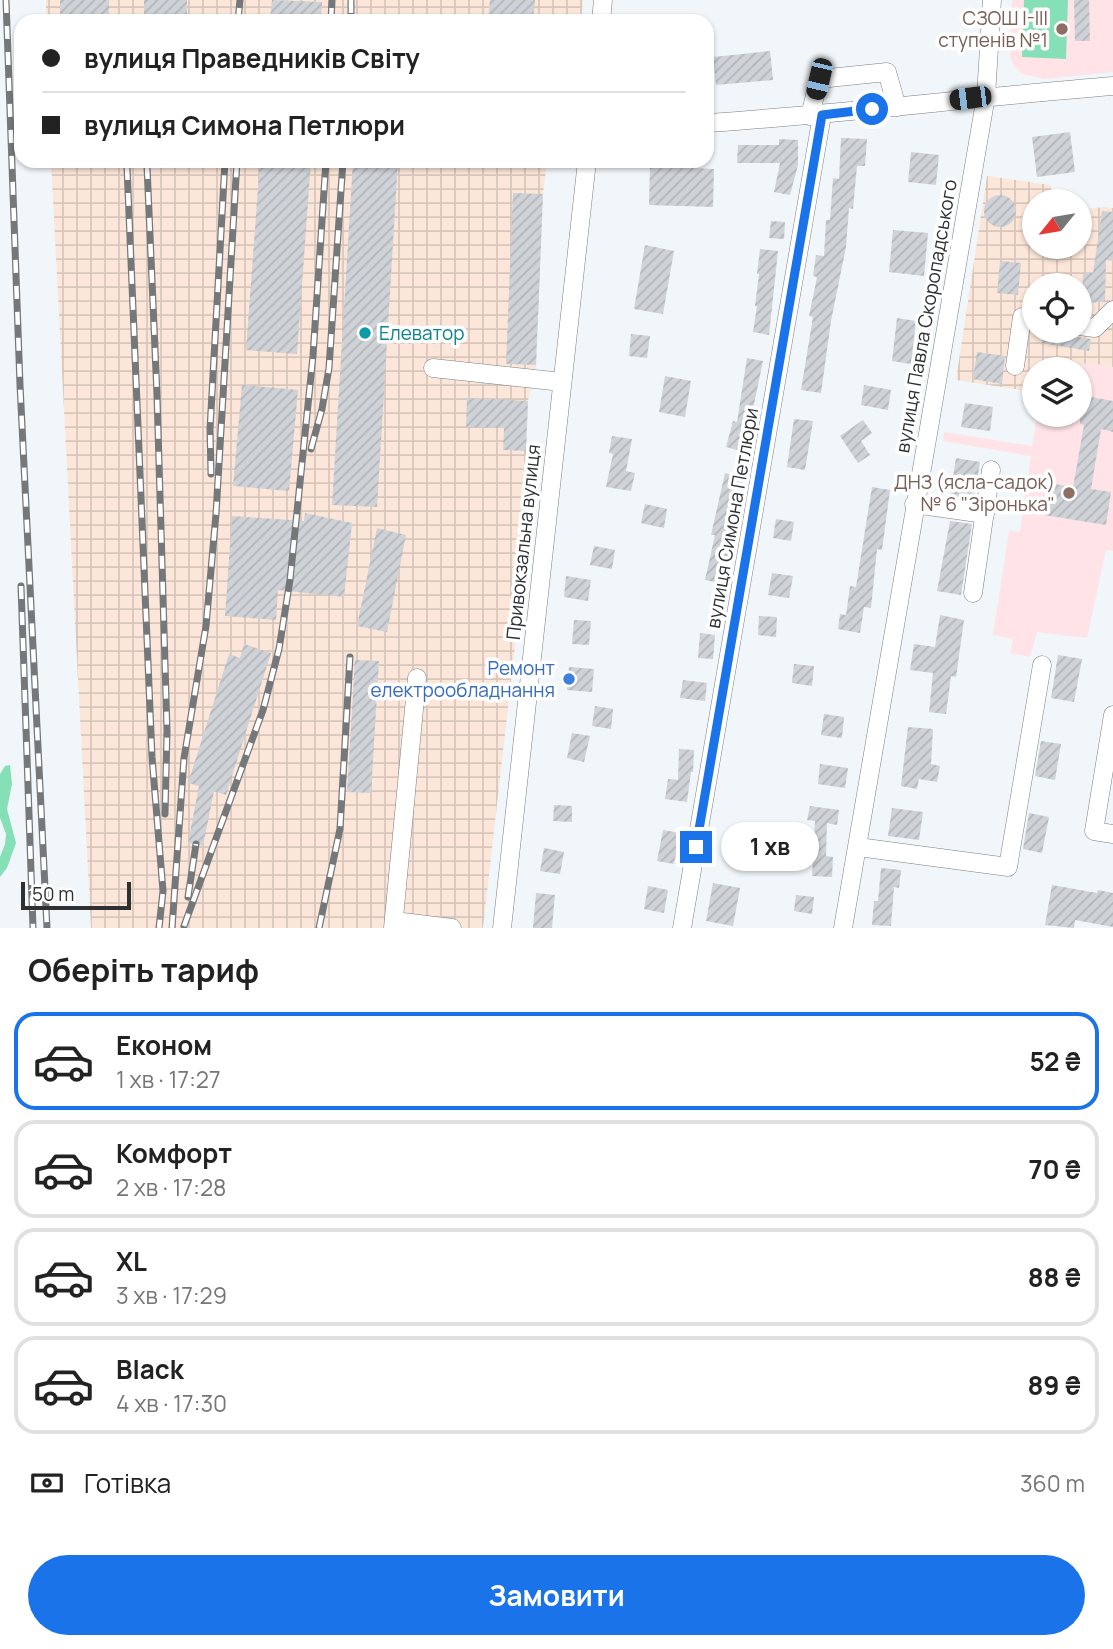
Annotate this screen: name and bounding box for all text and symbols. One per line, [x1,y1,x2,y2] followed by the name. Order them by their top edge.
[938,5,1048,53] place label: СЗОШ І-ІІІ ступенів №1
[1054,21,1070,37] marker: СЗОШ І-ІІІ ступенів №1
[84,40,420,76] text: вулиця Праведників Світу
[805,56,834,102] car
[948,85,993,111] car
[856,93,888,125] route start
[84,107,405,143] text: вулиця Симона Петлюри
[889,177,963,455] street label: вулиця Павла Скоропадського
[1022,189,1092,259] north arrow
[1022,189,1092,427] map controls
[1022,273,1092,343] button: locate
[379,320,465,346] place label: Елеватор
[357,325,373,341] marker: Елеватор
[1022,357,1092,427] button: layers
[700,406,764,630] street label: вулиця Симона Петлюри
[500,443,546,641] street label: Привокзальна вулиця
[894,469,1055,517] place label: ДНЗ (ясла-садок) № 6 "Зіронька"
[1061,485,1077,501] marker: ДНЗ (ясла-садок) № 6 "Зіронька"
[370,655,555,703] place label: Ремонт електрообладнання
[561,671,577,687] marker: Ремонт електрообладнання
[720,822,818,872] callout: 1 хв
[750,830,790,862] text: 1 хв
[680,831,712,863] route end
[21,879,131,911] scale bar
[32,881,74,907] text: 50 m
[28,948,259,992] text: Оберіть тариф
[116,1027,212,1063] text: Економ
[32,1030,95,1093] icon: car
[1029,1043,1081,1079] text: 52 ₴
[116,1063,220,1095] text: 1 хв · 17:27
[116,1135,232,1171] text: Комфорт
[32,1138,95,1201] icon: car
[1029,1151,1081,1187] text: 70 ₴
[116,1171,226,1203] text: 2 хв · 17:28
[116,1243,147,1279] text: XL
[32,1246,95,1309] icon: car
[1028,1259,1081,1295] text: 88 ₴
[116,1279,227,1311] text: 3 хв · 17:29
[116,1351,184,1387] text: Black
[32,1354,95,1417] icon: car
[1027,1367,1081,1403] text: 89 ₴
[116,1387,227,1419] text: 4 хв · 17:30
[28,1464,66,1502] icon: cash
[84,1465,171,1501] text: Готівка
[1020,1467,1085,1499] text: 360 m
[28,1555,1085,1635] button: Замовити

